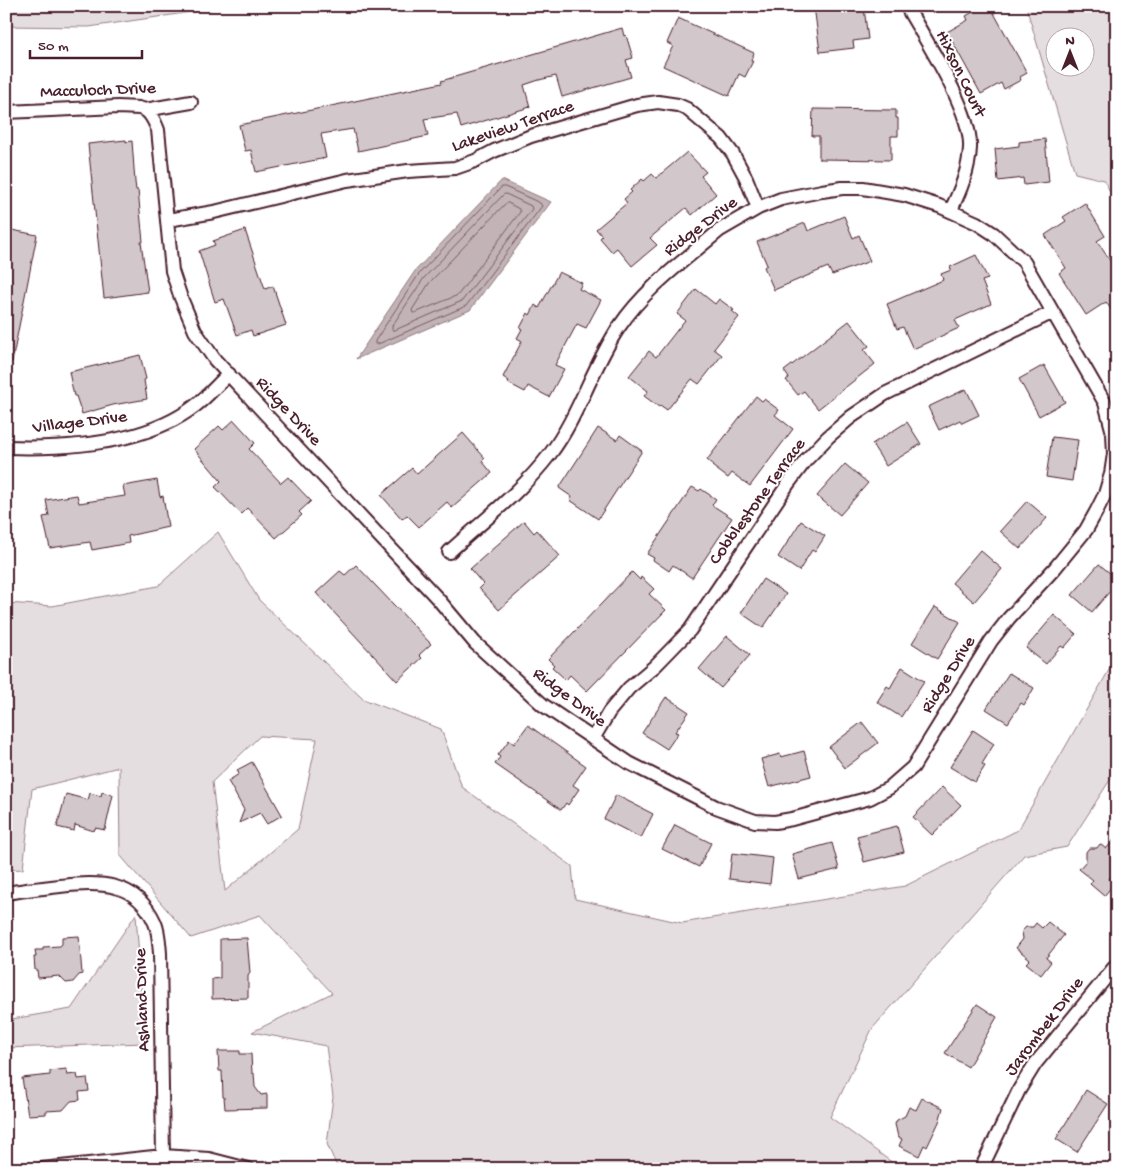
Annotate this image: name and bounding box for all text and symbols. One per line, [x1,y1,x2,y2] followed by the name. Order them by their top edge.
[930,27,991,122] street label: Hixson Court
[30,28,142,60] scale bar
[1046,28,1096,78] north arrow
[1065,33,1075,50] text: N
[38,38,69,56] text: 50 m
[40,78,157,104] street label: Macculoch Drive
[449,96,577,158] street label: Lakeview Terrace
[660,192,743,262] street label: Ridge Drive
[251,373,326,451] street label: Ridge Drive
[31,407,129,439] street label: Village Drive
[705,434,811,569] street label: Cobblestone Terrace
[917,632,981,717] street label: Ridge Drive
[528,663,611,733] street label: Ridge Drive
[131,947,155,1052] street label: Ashland Drive
[1001,973,1089,1081] street label: Jarombek Drive

